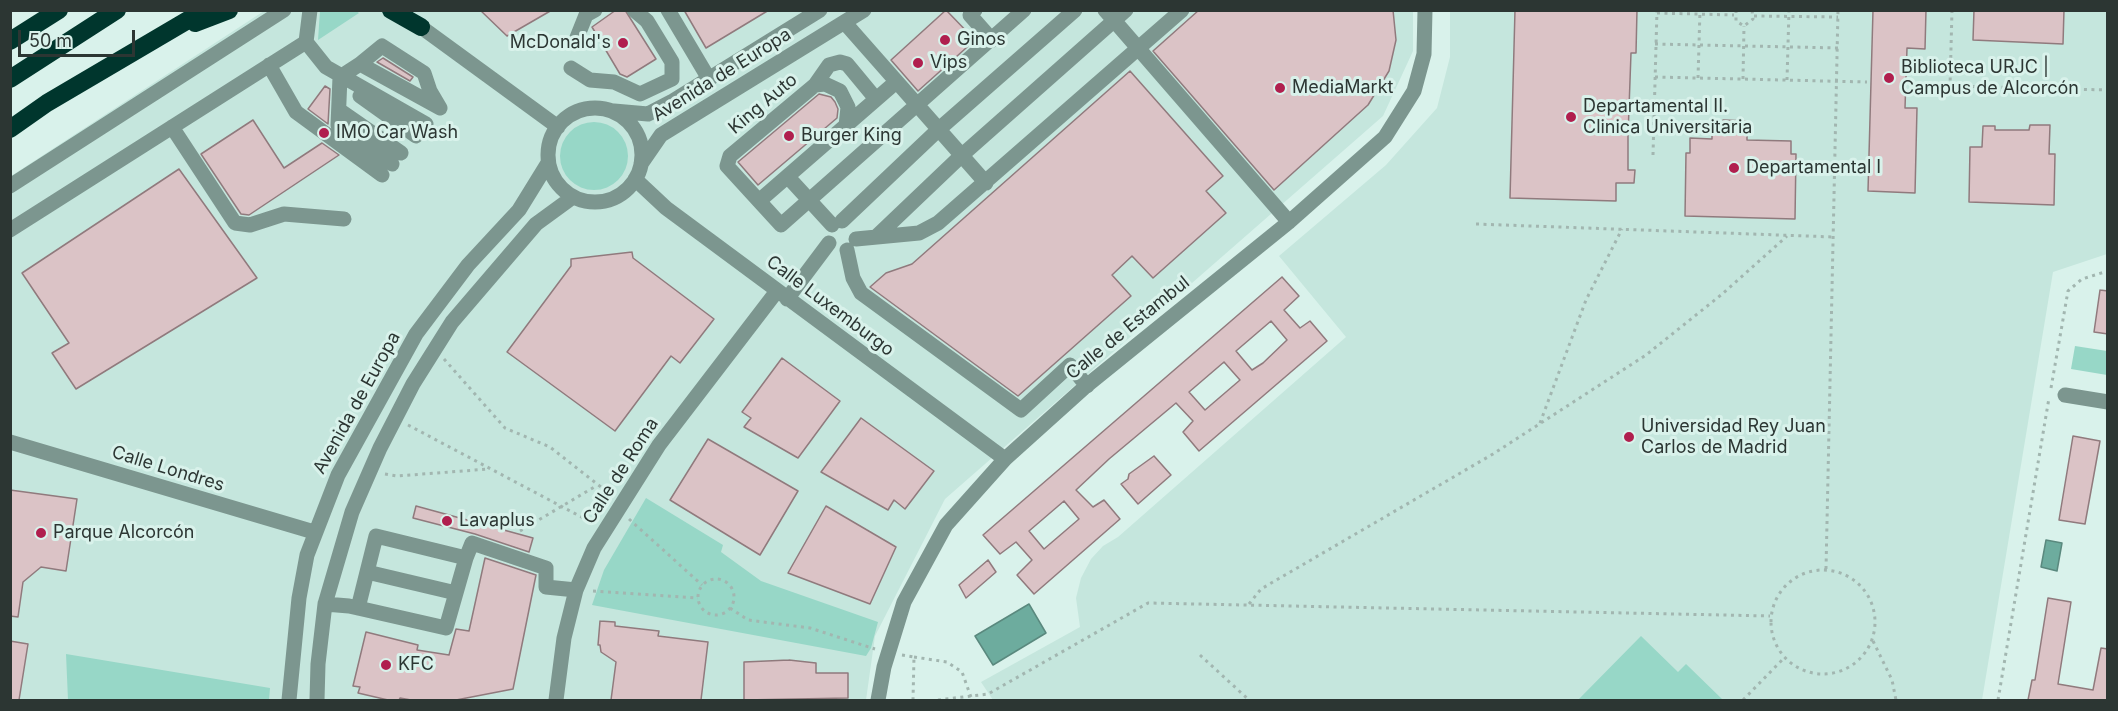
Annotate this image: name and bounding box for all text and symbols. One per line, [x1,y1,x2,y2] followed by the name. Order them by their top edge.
[21,18,138,56] scale bar
[649,24,795,126] street label: Avenida de Europa
[957,29,1006,51] place label: Ginos
[29,30,72,51] text: 50 m
[510,32,611,54] place label: McDonald's
[938,33,952,47] marker: Ginos
[616,36,630,50] marker: McDonald's
[930,52,967,74] place label: Vips
[911,56,925,70] marker: Vips
[1901,57,2079,100] place label: Biblioteca URJC | Campus de Alcorcón
[724,69,802,139] street label: King Auto
[1882,71,1896,85] marker: Biblioteca URJC | Campus de Alcorcón
[1292,77,1393,99] place label: MediaMarkt
[1273,81,1287,95] marker: MediaMarkt
[1583,96,1752,138] place label: Departamental II. Clinica Universitaria
[1564,110,1578,124] marker: Departamental II. Clinica Universitaria
[336,122,458,144] place label: IMO Car Wash
[801,125,902,147] place label: Burger King
[317,126,331,140] marker: IMO Car Wash
[782,129,796,143] marker: Burger King
[1746,157,1881,179] place label: Departamental I
[1727,161,1741,175] marker: Departamental I
[762,251,898,361] street label: Calle Luxemburgo
[1062,272,1194,384] street label: Calle de Estambul
[309,328,405,478] street label: Avenida de Europa
[579,414,663,528] street label: Calle de Roma
[1641,416,1826,458] place label: Universidad Rey Juan Carlos de Madrid
[1622,430,1636,444] marker: Universidad Rey Juan Carlos de Madrid
[109,442,227,496] street label: Calle Londres
[459,510,535,532] place label: Lavaplus
[440,514,454,528] marker: Lavaplus
[53,522,194,544] place label: Parque Alcorcón
[34,526,48,540] marker: Parque Alcorcón
[398,654,434,676] place label: KFC
[379,658,393,672] marker: KFC

